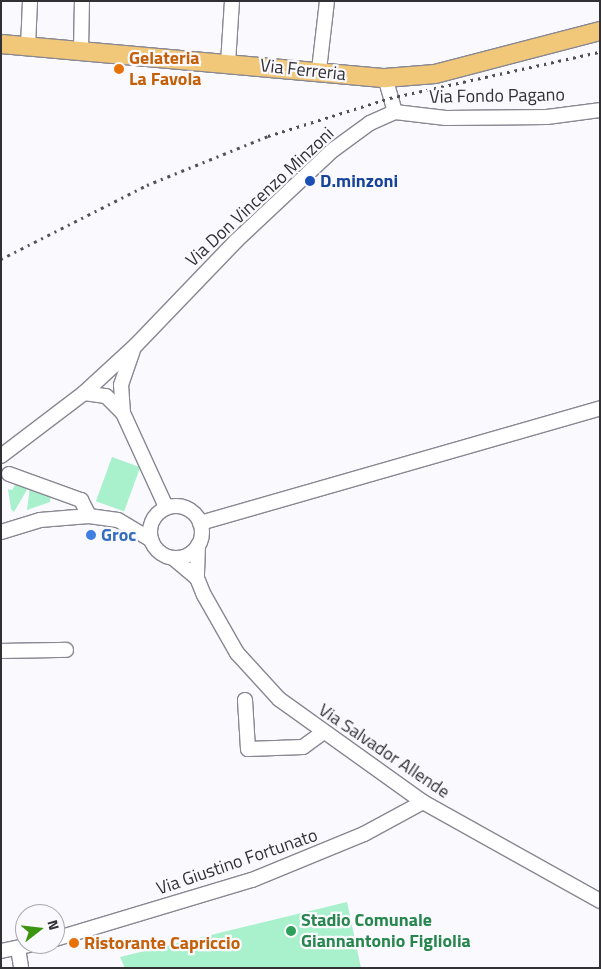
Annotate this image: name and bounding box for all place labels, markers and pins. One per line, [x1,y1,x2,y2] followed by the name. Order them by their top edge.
[129,48,201,90] place label: Gelateria La Favola
[113,63,125,75] marker: Gelateria La Favola
[320,170,398,192] place label: D.minzoni
[304,175,316,187] marker: D.minzoni
[101,524,136,546] place label: Groc
[85,529,97,541] marker: Groc
[301,910,471,952] place label: Stadio Comunale Giannantonio Figliolia
[285,925,297,937] marker: Stadio Comunale Giannantonio Figliolia
[84,932,240,954] place label: Ristorante Capriccio
[68,937,80,949] marker: Ristorante Capriccio

